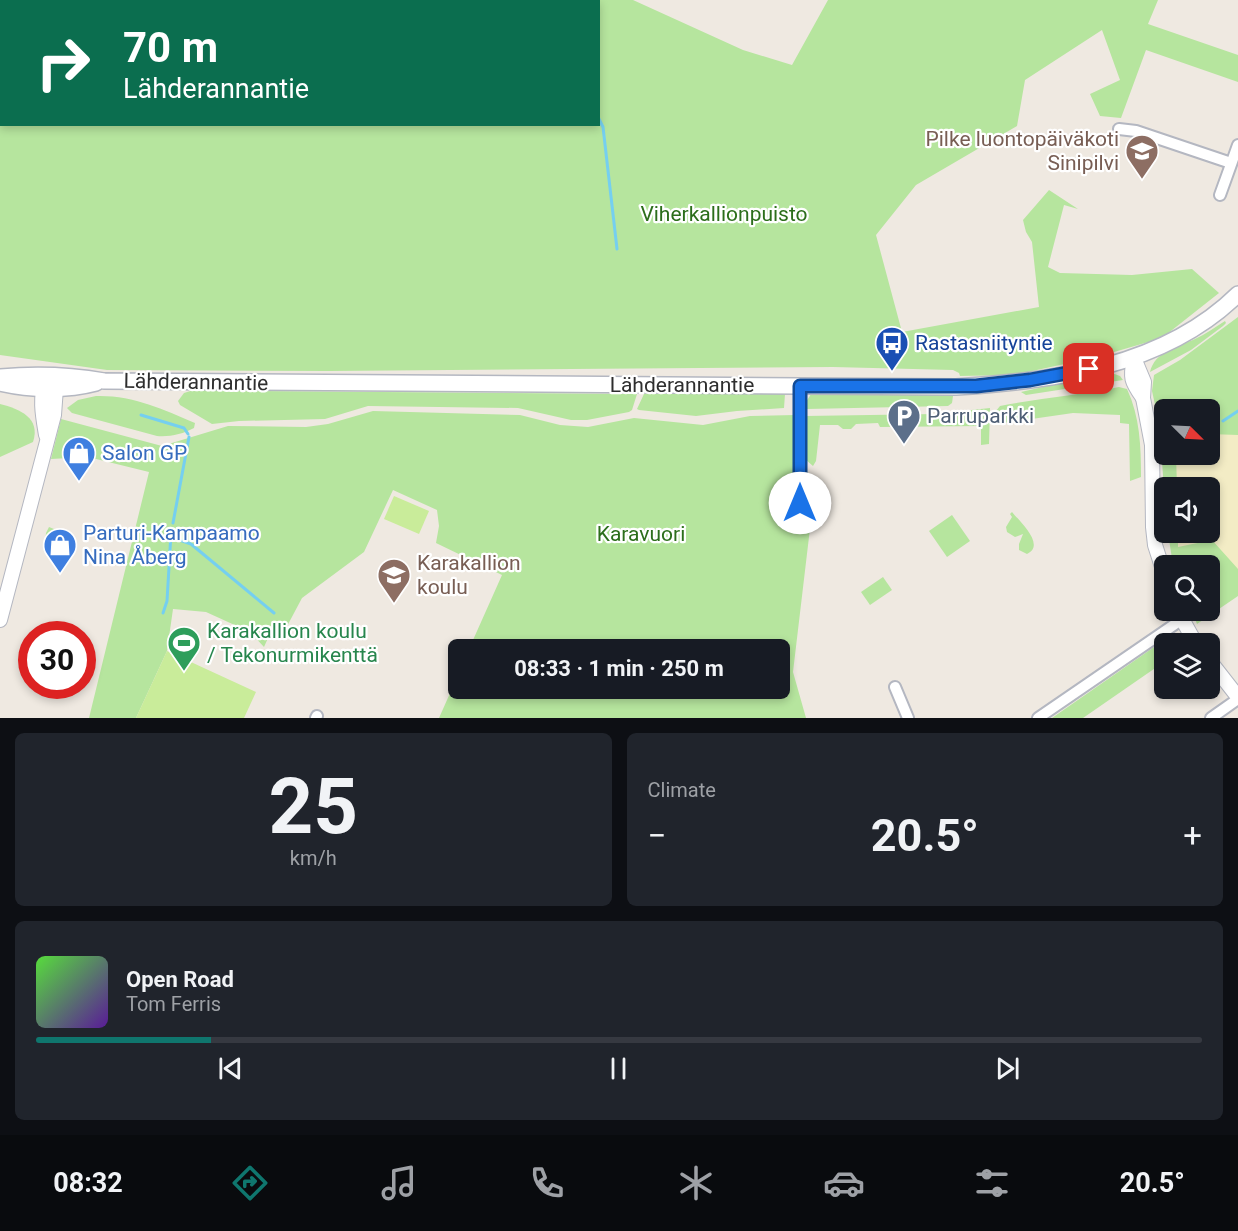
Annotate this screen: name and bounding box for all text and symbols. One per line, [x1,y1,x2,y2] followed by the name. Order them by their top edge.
[123,23,218,72] text: 70 m
[24,24,102,102] icon: right
[123,73,309,105] text: Lähderannantie
[925,127,1119,175] place label: Pilke luontopäiväkoti Sinipilvi
[1124,133,1160,180] school or university icon: Pilke luontopäiväkoti Sinipilvi
[640,202,808,226] park label: Viherkallionpuisto
[874,325,910,372] bus stop icon: Rastasniityntie
[915,331,1053,355] place label: Rastasniityntie
[1063,343,1114,394] pin
[1072,352,1105,385] icon: arrive
[123,369,269,395] street label: Lähderannantie
[610,373,754,397] street label: Lähderannantie
[886,398,922,445] parking icon: Parruparkki
[1154,399,1220,465] north arrow
[1154,399,1220,699] map controls
[927,404,1034,428] place label: Parruparkki
[61,435,97,482] shop icon: Salon GP
[102,441,187,465] place label: Salon GP
[768,471,832,535] position arrow
[1154,477,1220,543] button: sound
[83,521,260,569] place label: Parturi-Kampaamo Nina Åberg
[597,522,685,546] park label: Karavuori
[42,527,78,574] shop icon: Parturi-Kampaamo Nina Åberg
[417,551,521,599] place label: Karakallion koulu
[1154,555,1220,621] button: search
[376,557,412,604] school or university icon: Karakallion koulu
[207,619,378,667] place label: Karakallion koulu / Tekonurmikenttä
[18,621,96,699] speed limit sign: 30
[166,625,202,672] sports icon: Karakallion koulu / Tekonurmikenttä
[1154,633,1220,699] button: layers
[514,656,724,681] text: 08:33 · 1 min · 250 m
[268,761,358,852] text: 25
[648,778,716,802] text: Climate
[871,809,979,862] text: 20.5°
[648,816,666,855] text: −
[1183,816,1202,855] text: +
[290,846,337,870] text: km/h
[126,967,234,992] text: Open Road
[126,992,221,1016] text: Tom Ferris
[214,1052,247,1085] icon: previous
[602,1052,635,1085] icon: pause
[991,1052,1024,1085] icon: next
[229,1162,271,1204] icon: directions
[378,1162,420,1204] icon: music
[526,1162,568,1204] icon: phone
[675,1162,717,1204] icon: climate
[823,1162,865,1204] icon: car
[971,1162,1013,1204] icon: filters
[53,1167,123,1199] text: 08:32
[1120,1167,1185,1199] text: 20.5°

